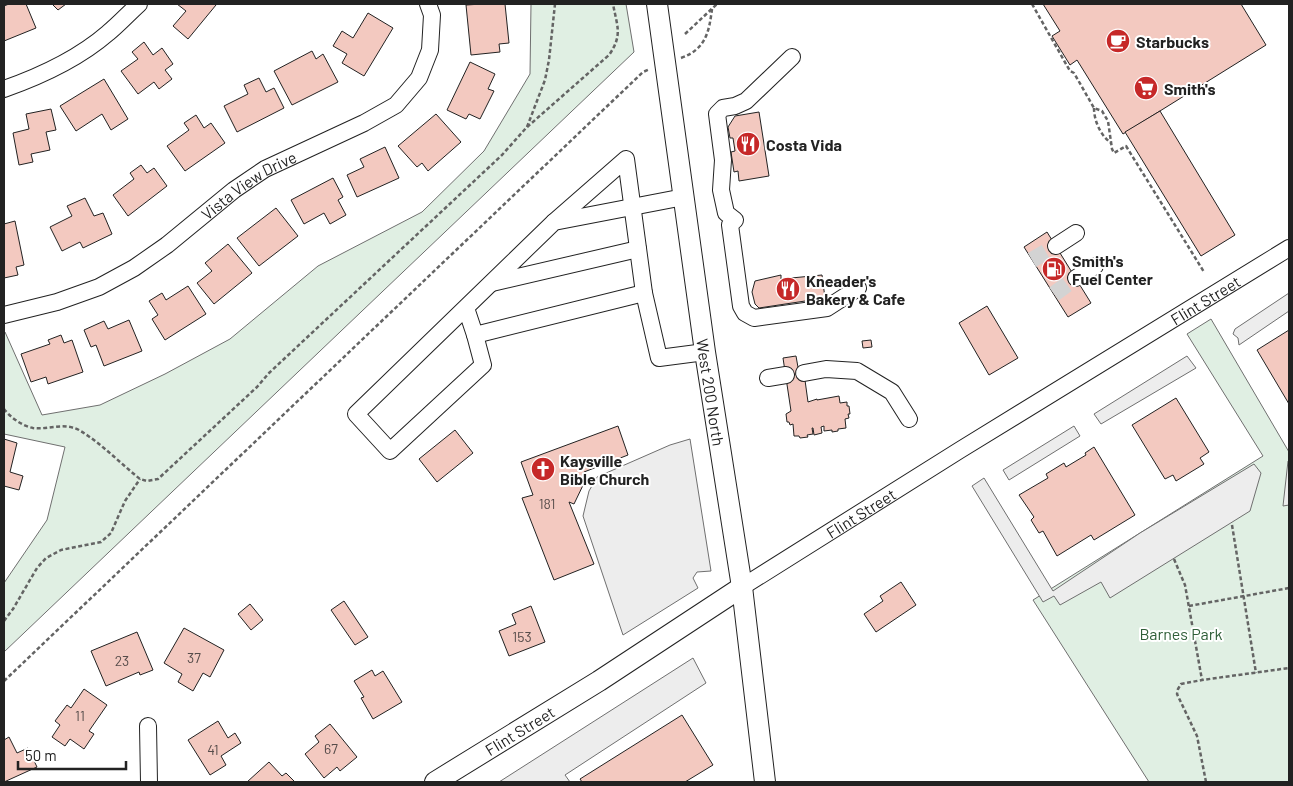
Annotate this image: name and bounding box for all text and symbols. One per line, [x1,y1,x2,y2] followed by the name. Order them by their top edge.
[1105,28,1131,54] cafe icon: Starbucks
[1136,32,1209,51] place label: Starbucks
[1133,75,1159,101] supermarket icon: Smith's
[1164,79,1215,98] place label: Smith's
[735,131,761,157] restaurant icon: Costa Vida
[766,135,842,154] place label: Costa Vida
[197,146,299,223] street label: Vista View Drive
[1072,251,1153,288] place label: Smith's Fuel Center
[1041,256,1067,282] fuel station icon: Smith's Fuel Center
[806,271,906,308] place label: Kneader's Bakery & Cafe
[1167,271,1243,328] street label: Flint Street
[775,276,801,302] restaurant icon: Kneader's Bakery & Cafe
[694,337,729,447] street label: West 200 North
[560,451,649,488] place label: Kaysville Bible Church
[530,456,556,482] church icon: Kaysville Bible Church
[822,484,899,541] street label: Flint Street
[539,495,555,512] house number: 181
[1139,624,1223,643] park label: Barnes Park
[512,628,532,645] house number: 153
[187,649,201,666] house number: 37
[115,652,129,669] house number: 23
[481,701,558,759] street label: Flint Street
[75,707,85,724] house number: 11
[18,738,125,770] scale bar
[324,740,338,757] house number: 67
[207,741,219,758] house number: 41
[25,746,57,764] text: 50 m

